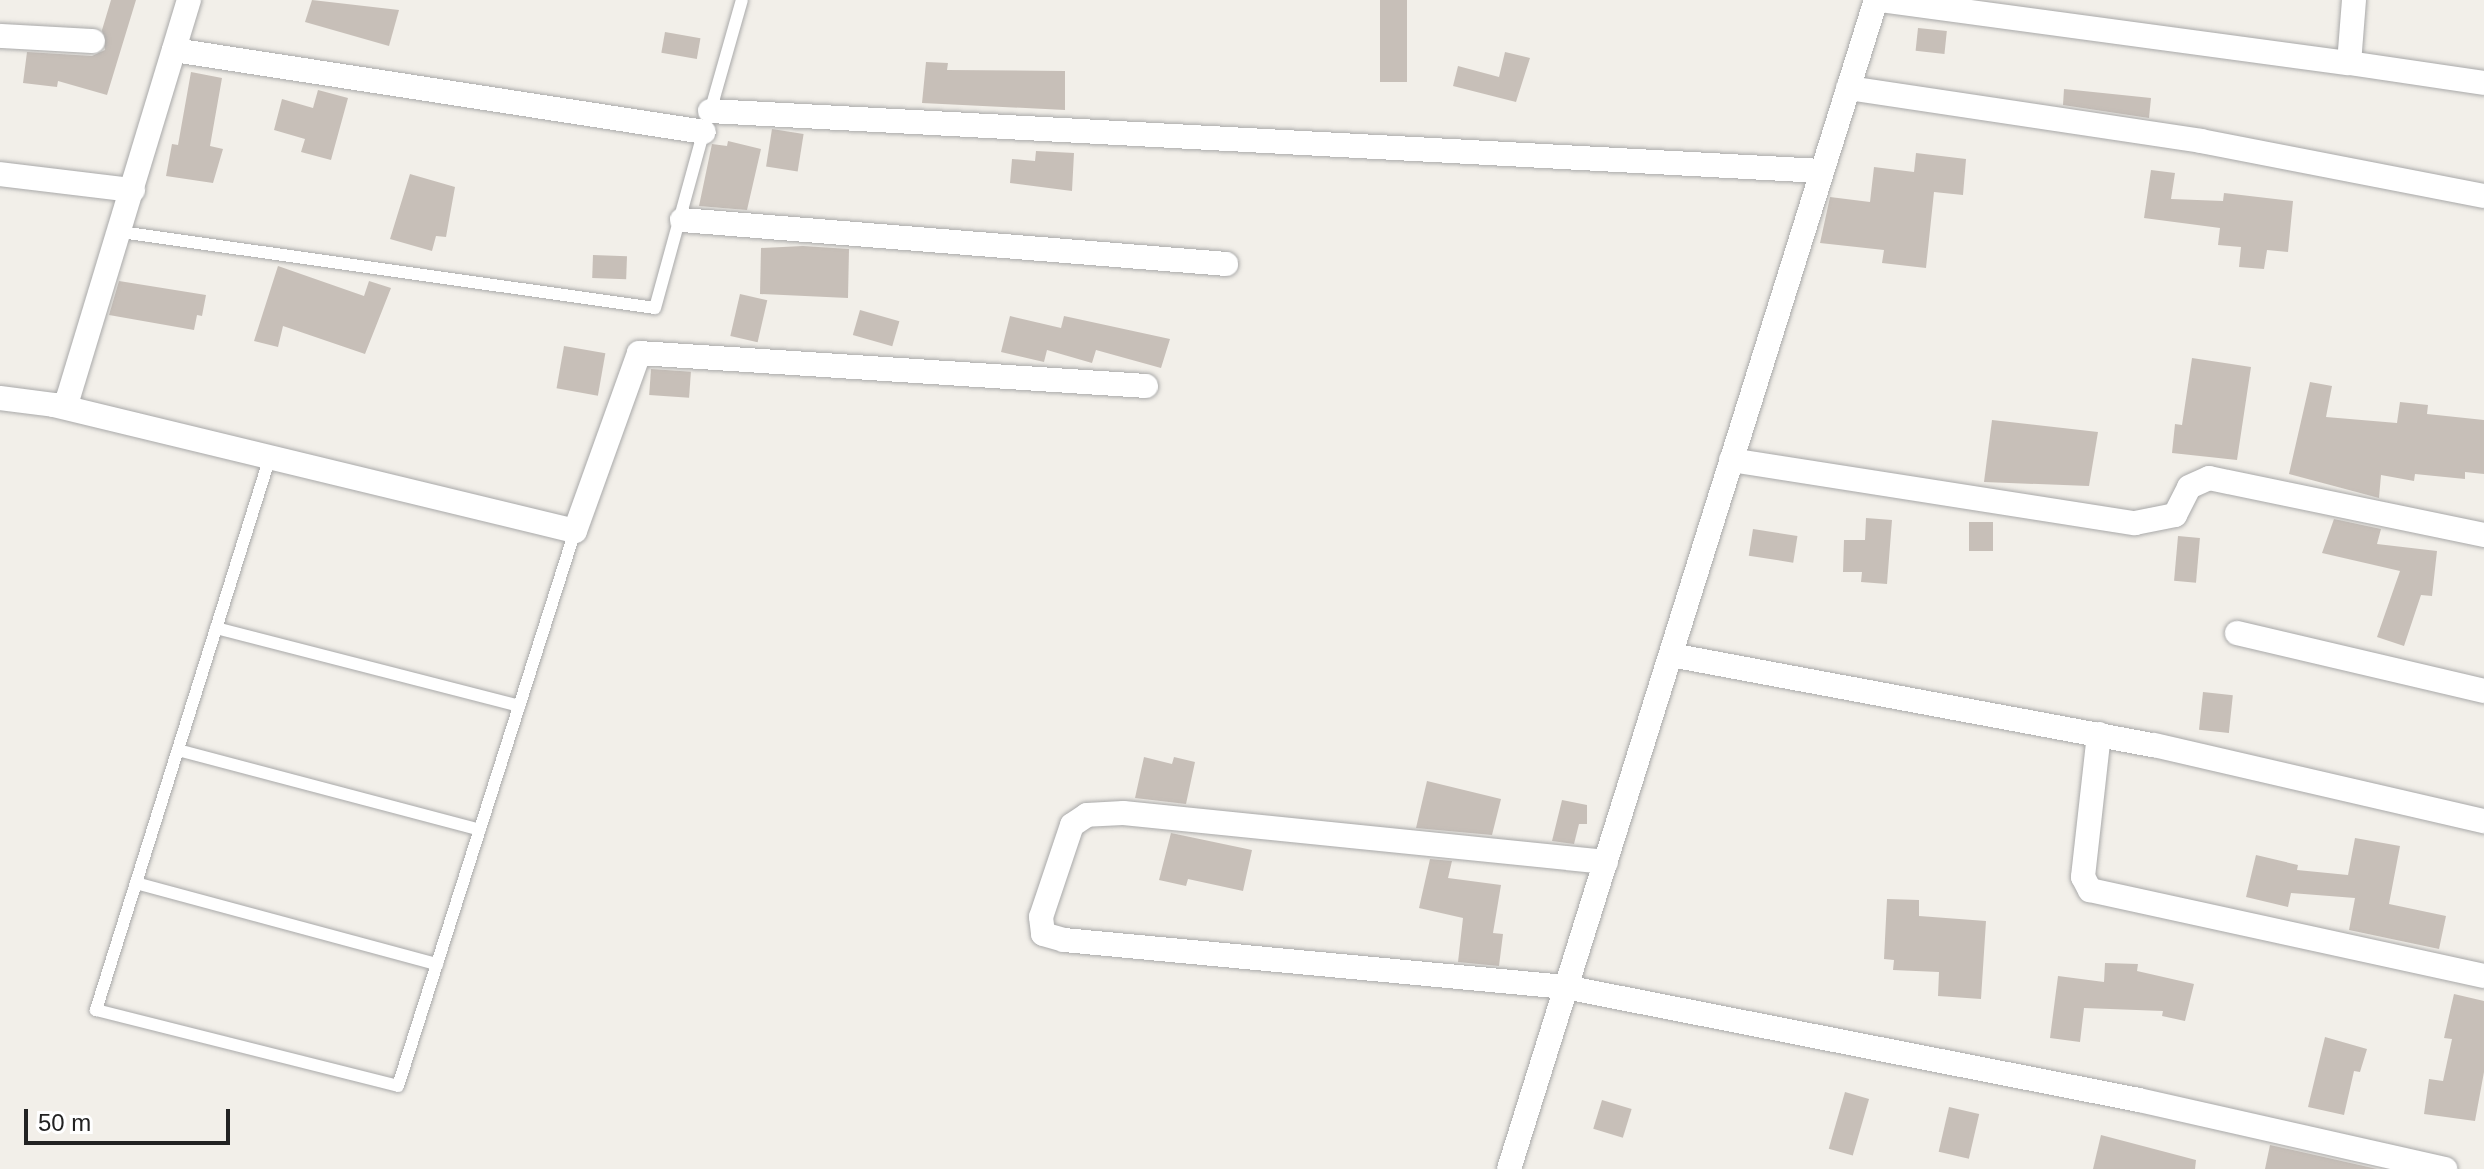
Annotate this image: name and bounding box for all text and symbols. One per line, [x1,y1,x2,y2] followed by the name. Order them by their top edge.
[28,1093,234,1143] scale bar
[38,1109,91,1136] text: 50 m

